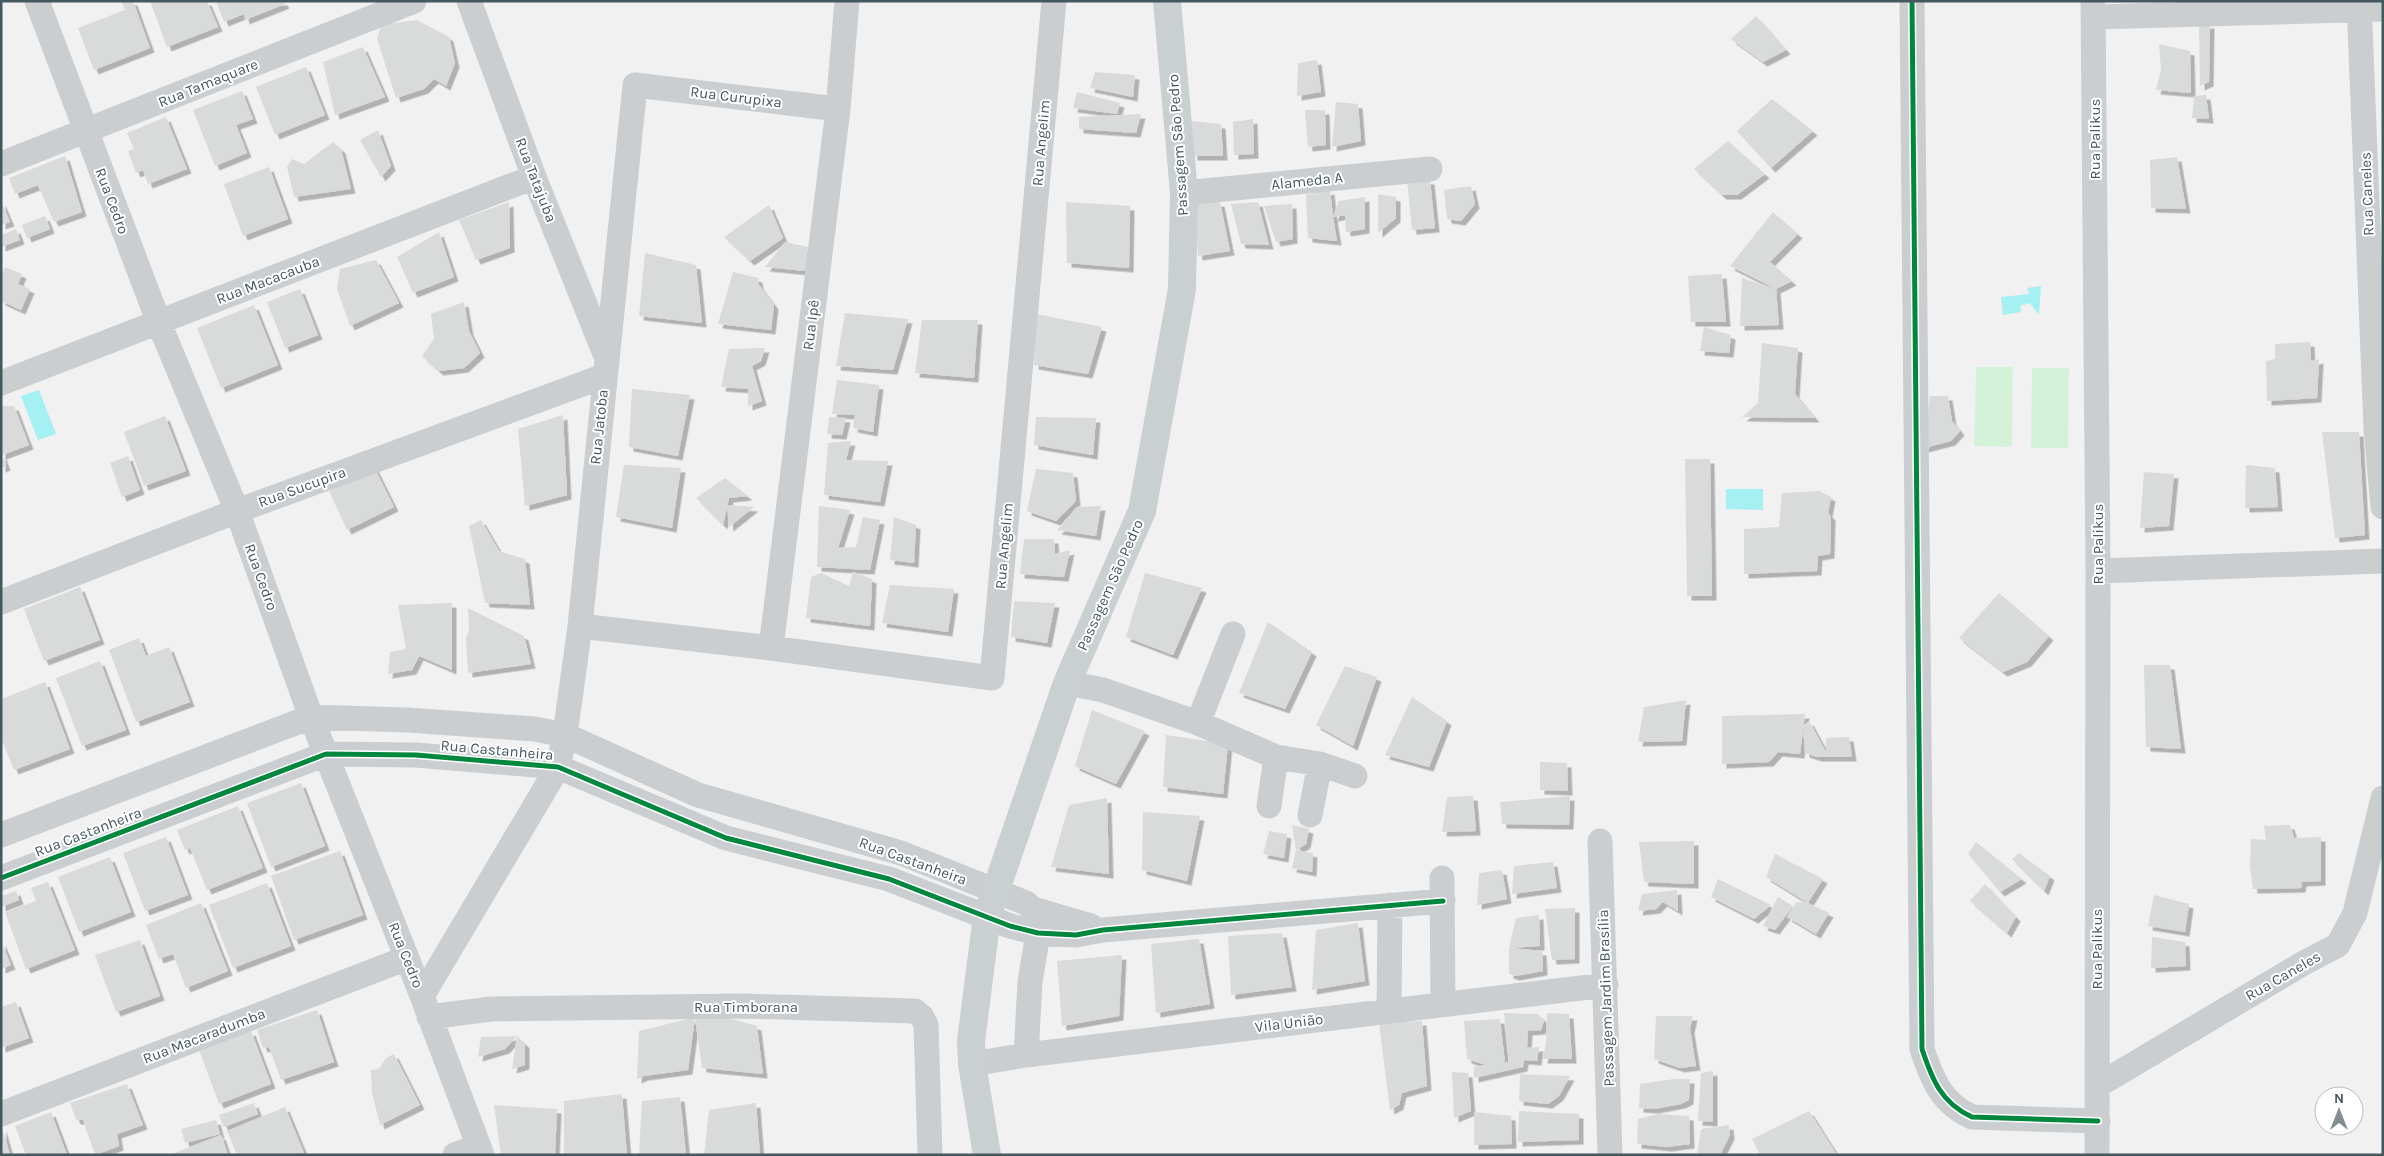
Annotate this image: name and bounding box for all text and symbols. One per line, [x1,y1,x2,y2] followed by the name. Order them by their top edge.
[155,55,261,111] street label: Rua Tamaquare
[1164,74,1192,216] street label: Passagem São Pedro
[689,82,783,112] street label: Rua Curupixa
[1028,99,1054,187] street label: Rua Angelim
[2086,99,2104,179] street label: Rua Palikus
[512,135,560,225] street label: Rua Tatajuba
[2357,152,2377,236] street label: Rua Caneles
[91,165,133,237] street label: Rua Cedro
[1270,168,1344,194] street label: Alameda A
[214,252,322,308] street label: Rua Macacauba
[799,299,823,351] street label: Rua Ipê
[586,389,612,465] street label: Rua Jatoba
[256,463,348,511] street label: Rua Sucupira
[991,502,1017,590] street label: Rua Angelim
[2089,504,2107,584] street label: Rua Palikus
[1073,516,1147,654] street label: Passagem São Pedro
[241,541,281,613] street label: Rua Cedro
[440,736,554,764] street label: Rua Castanheira
[32,803,144,861] street label: Rua Castanheira
[857,833,969,889] street label: Rua Castanheira
[1594,909,1618,1087] street label: Passagem Jardim Brasília
[2088,909,2106,989] street label: Rua Palikus
[385,919,427,991] street label: Rua Cedro
[2242,947,2324,1005] street label: Rua Caneles
[694,998,798,1016] street label: Rua Timborana
[140,1004,268,1068] street label: Rua Macaradumba
[1254,1010,1324,1036] street label: Vila União
[2314,1086,2364,1136] north arrow
[2334,1090,2344,1107] text: N

